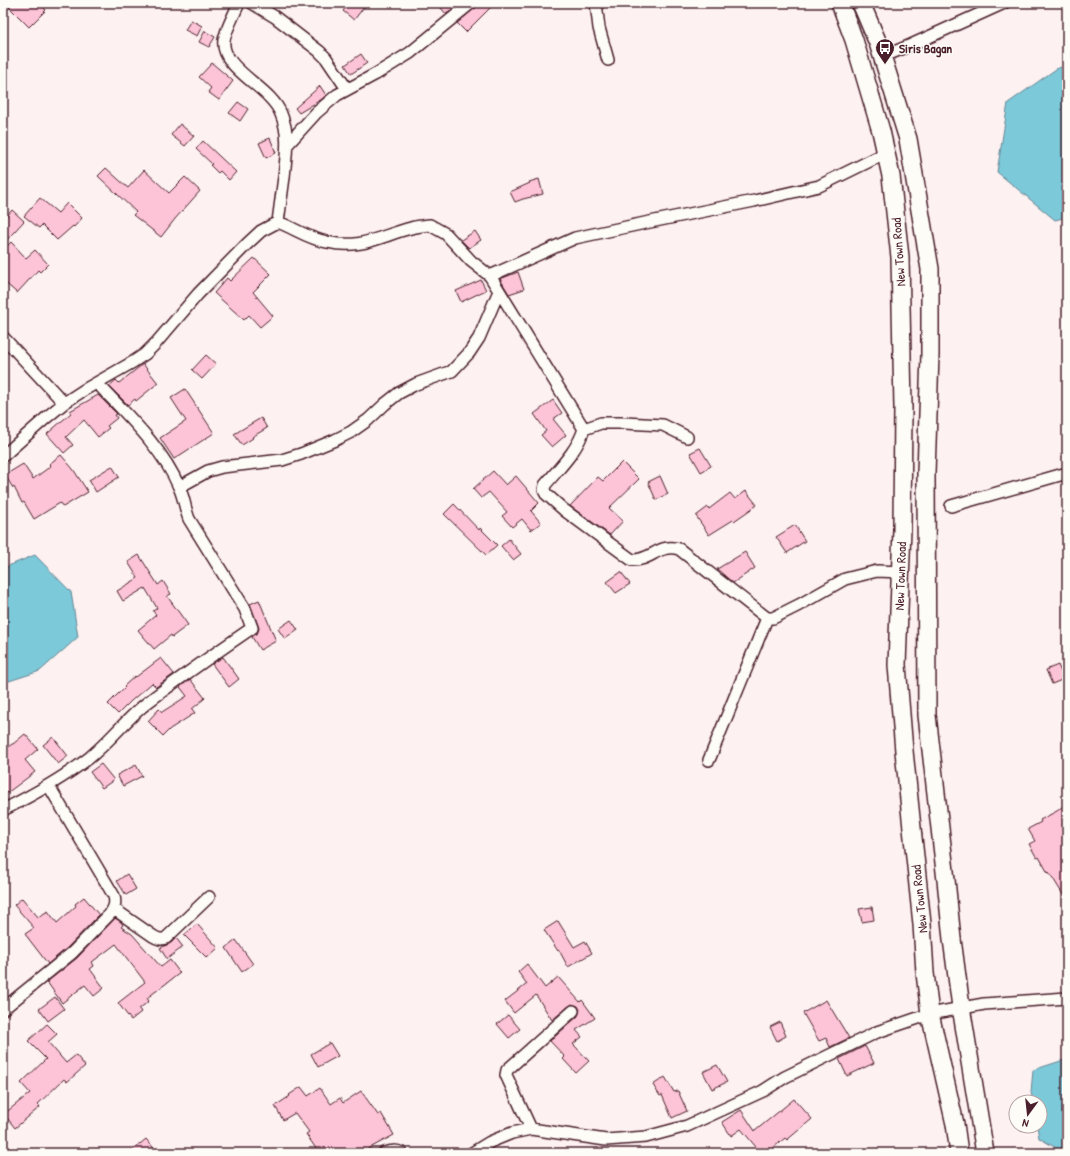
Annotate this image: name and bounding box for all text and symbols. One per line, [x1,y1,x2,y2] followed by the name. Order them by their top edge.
[874,37,896,65] bus stop icon: Siris Bagan
[899,39,952,58] place label: Siris Bagan
[887,217,909,287] street label: New Town Road
[890,541,910,611] street label: New Town Road
[906,864,932,934] street label: New Town Road
[1008,1094,1048,1134] north arrow
[1021,1116,1030,1131] text: N

